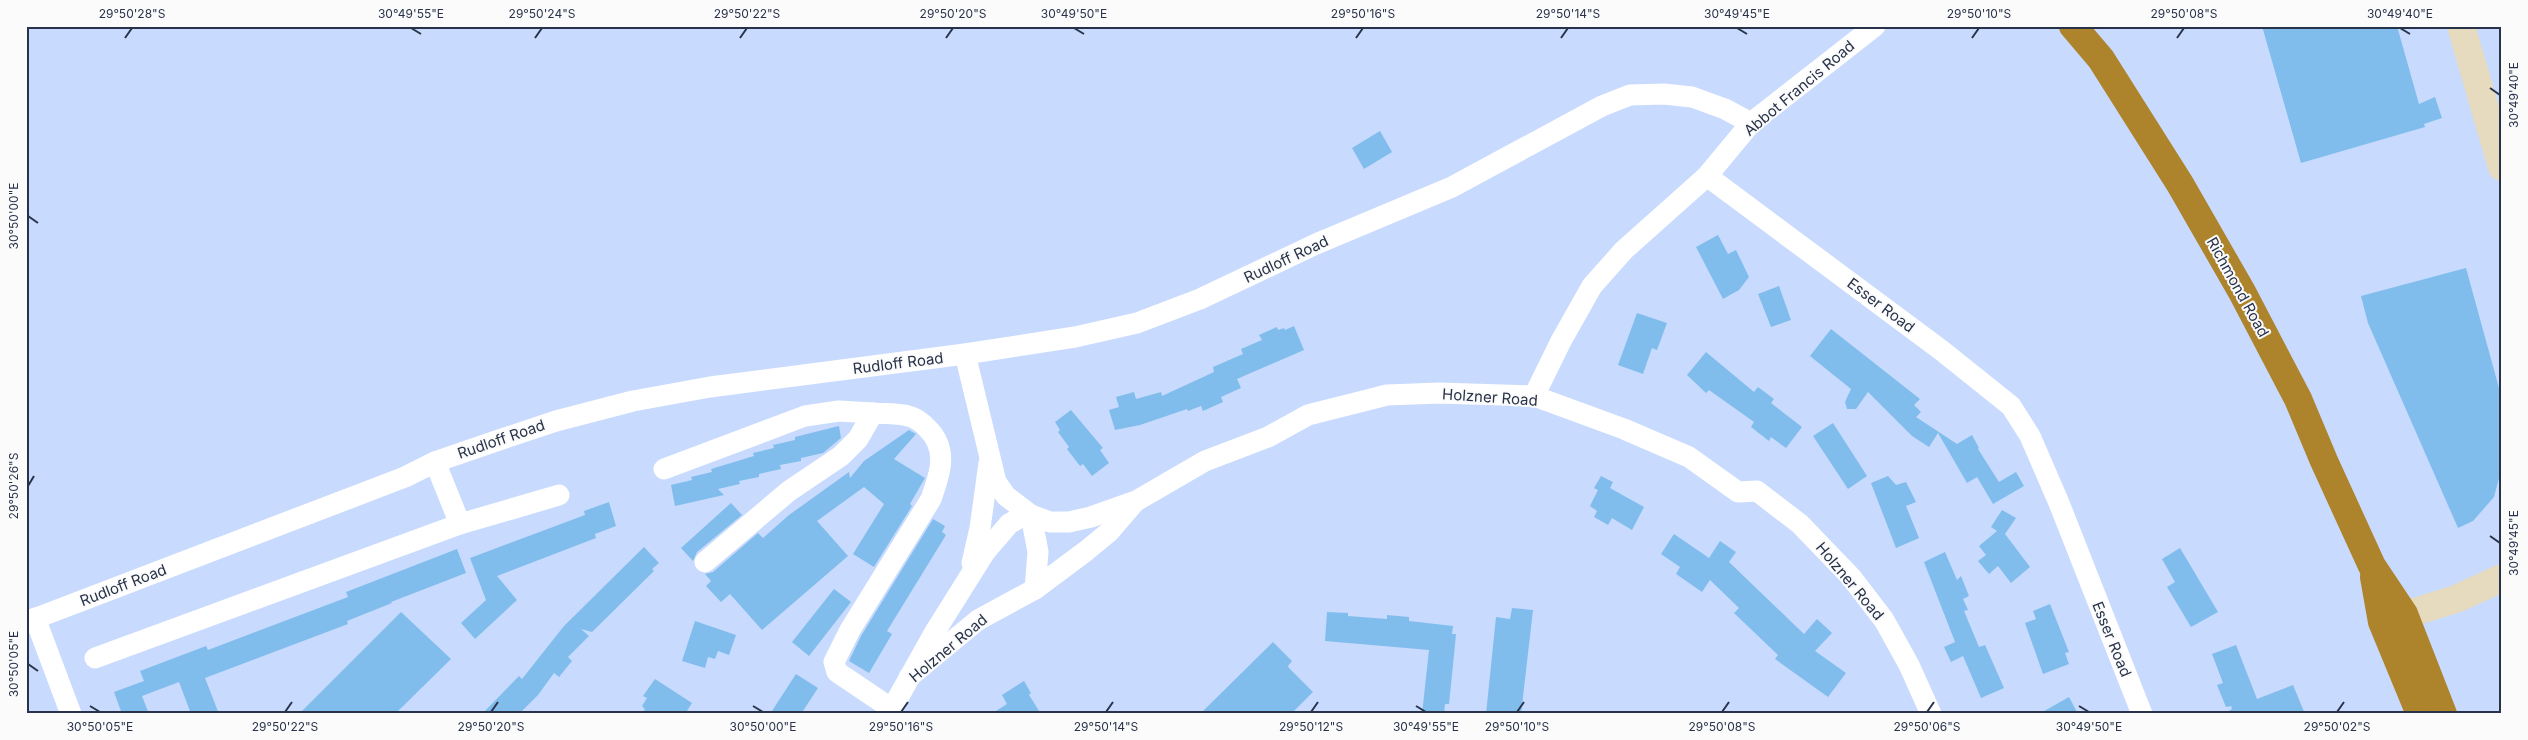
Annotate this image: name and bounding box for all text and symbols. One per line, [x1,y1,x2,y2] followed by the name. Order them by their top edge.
[99,6,166,21] text: 29°50'28"S
[378,6,444,21] text: 30°49'55"E
[509,6,576,21] text: 29°50'24"S
[714,6,781,21] text: 29°50'22"S
[920,6,987,21] text: 29°50'20"S
[1041,6,1107,21] text: 30°49'50"E
[1331,6,1395,21] text: 29°50'16"S
[1536,6,1601,21] text: 29°50'14"S
[1704,6,1770,21] text: 30°49'45"E
[1947,6,2012,21] text: 29°50'10"S
[2151,6,2218,21] text: 29°50'08"S
[2367,6,2433,21] text: 30°49'40"E
[1740,36,1858,140] street label: Abbot Francis Road
[2506,62,2521,128] text: 30°49'40"E
[6,183,21,249] text: 30°50'00"E
[1241,231,1331,287] street label: Rudloff Road
[2203,234,2273,340] street label: Richmond Road
[1843,273,1919,337] street label: Esser Road
[852,348,944,378] street label: Rudloff Road
[1442,384,1538,410] street label: Holzner Road
[455,415,547,463] street label: Rudloff Road
[6,452,21,519] text: 29°50'26"S
[2506,510,2521,576] text: 30°49'45"E
[1812,538,1888,624] street label: Holzner Road
[77,560,169,610] street label: Rudloff Road
[2088,599,2136,679] street label: Esser Road
[905,610,991,686] street label: Holzner Road
[6,631,21,697] text: 30°50'05"E
[67,719,133,734] text: 30°50'05"E
[252,719,319,734] text: 29°50'22"S
[458,719,525,734] text: 29°50'20"S
[730,719,796,734] text: 30°50'00"E
[869,719,933,734] text: 29°50'16"S
[1074,719,1139,734] text: 29°50'14"S
[1279,719,1343,734] text: 29°50'12"S
[1393,719,1459,734] text: 30°49'55"E
[1485,719,1550,734] text: 29°50'10"S
[1689,719,1756,734] text: 29°50'08"S
[1894,719,1961,734] text: 29°50'06"S
[2056,719,2122,734] text: 30°49'50"E
[2304,719,2371,734] text: 29°50'02"S

